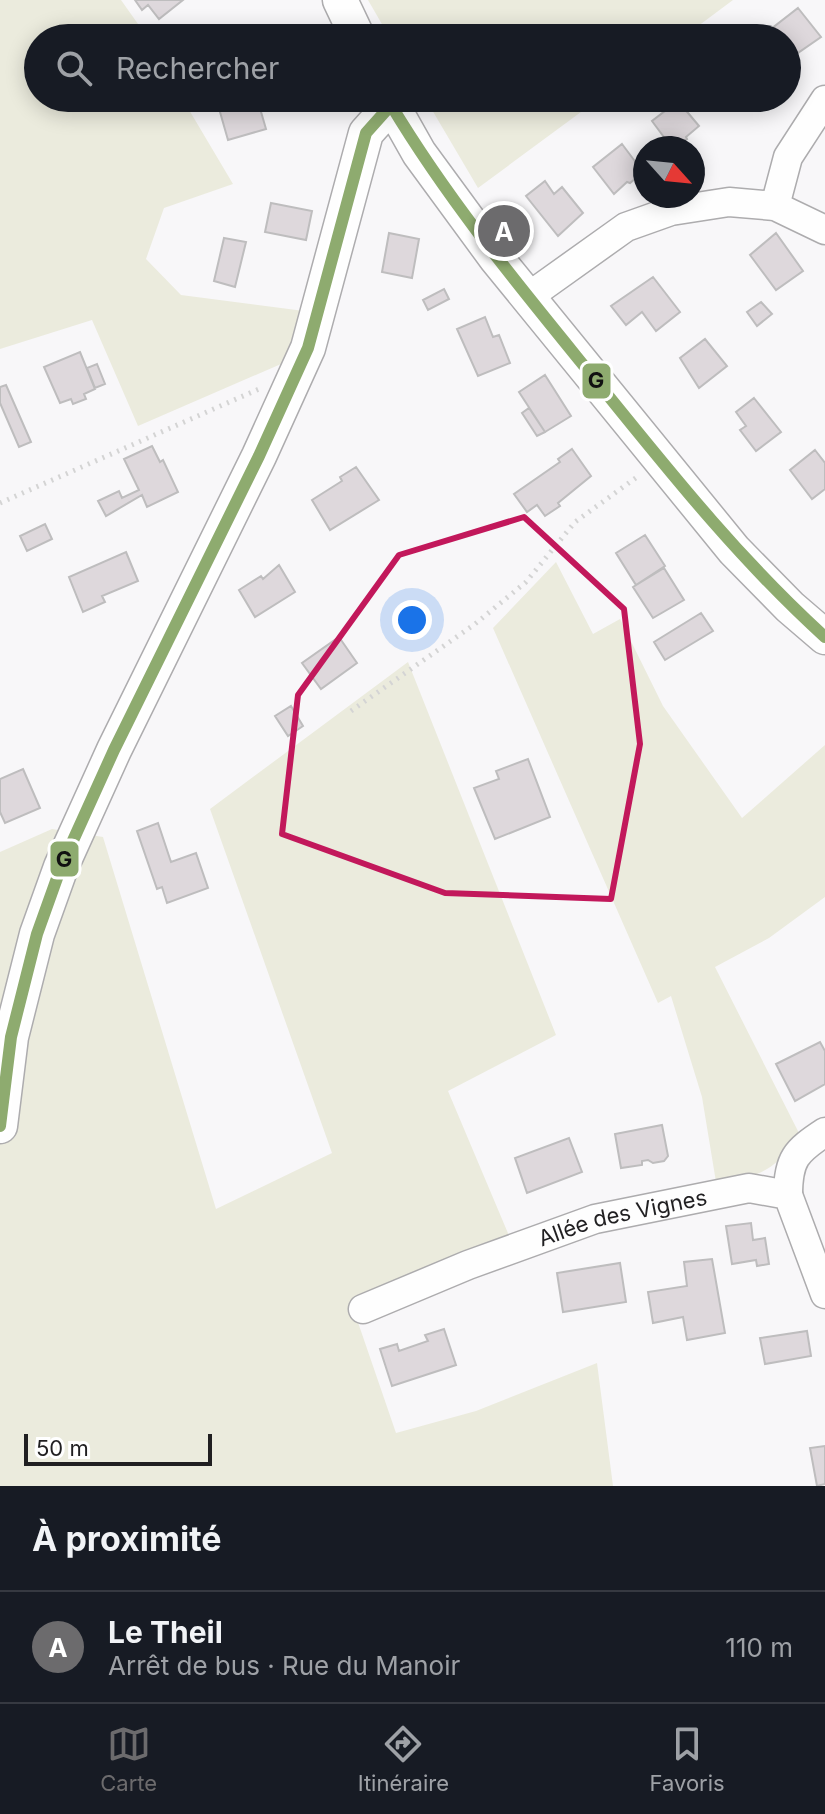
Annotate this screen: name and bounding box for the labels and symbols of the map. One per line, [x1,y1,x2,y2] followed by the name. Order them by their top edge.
[633,136,705,208] north arrow
[478,201,530,261] pin: A
[581,362,612,400] line badge: G
[588,367,604,393] text: G
[392,600,432,640] your location
[49,840,80,878] line badge: G
[56,846,72,872] text: G
[535,1184,709,1252] street label: Allée des Vignes
[24,1430,212,1466] scale bar

